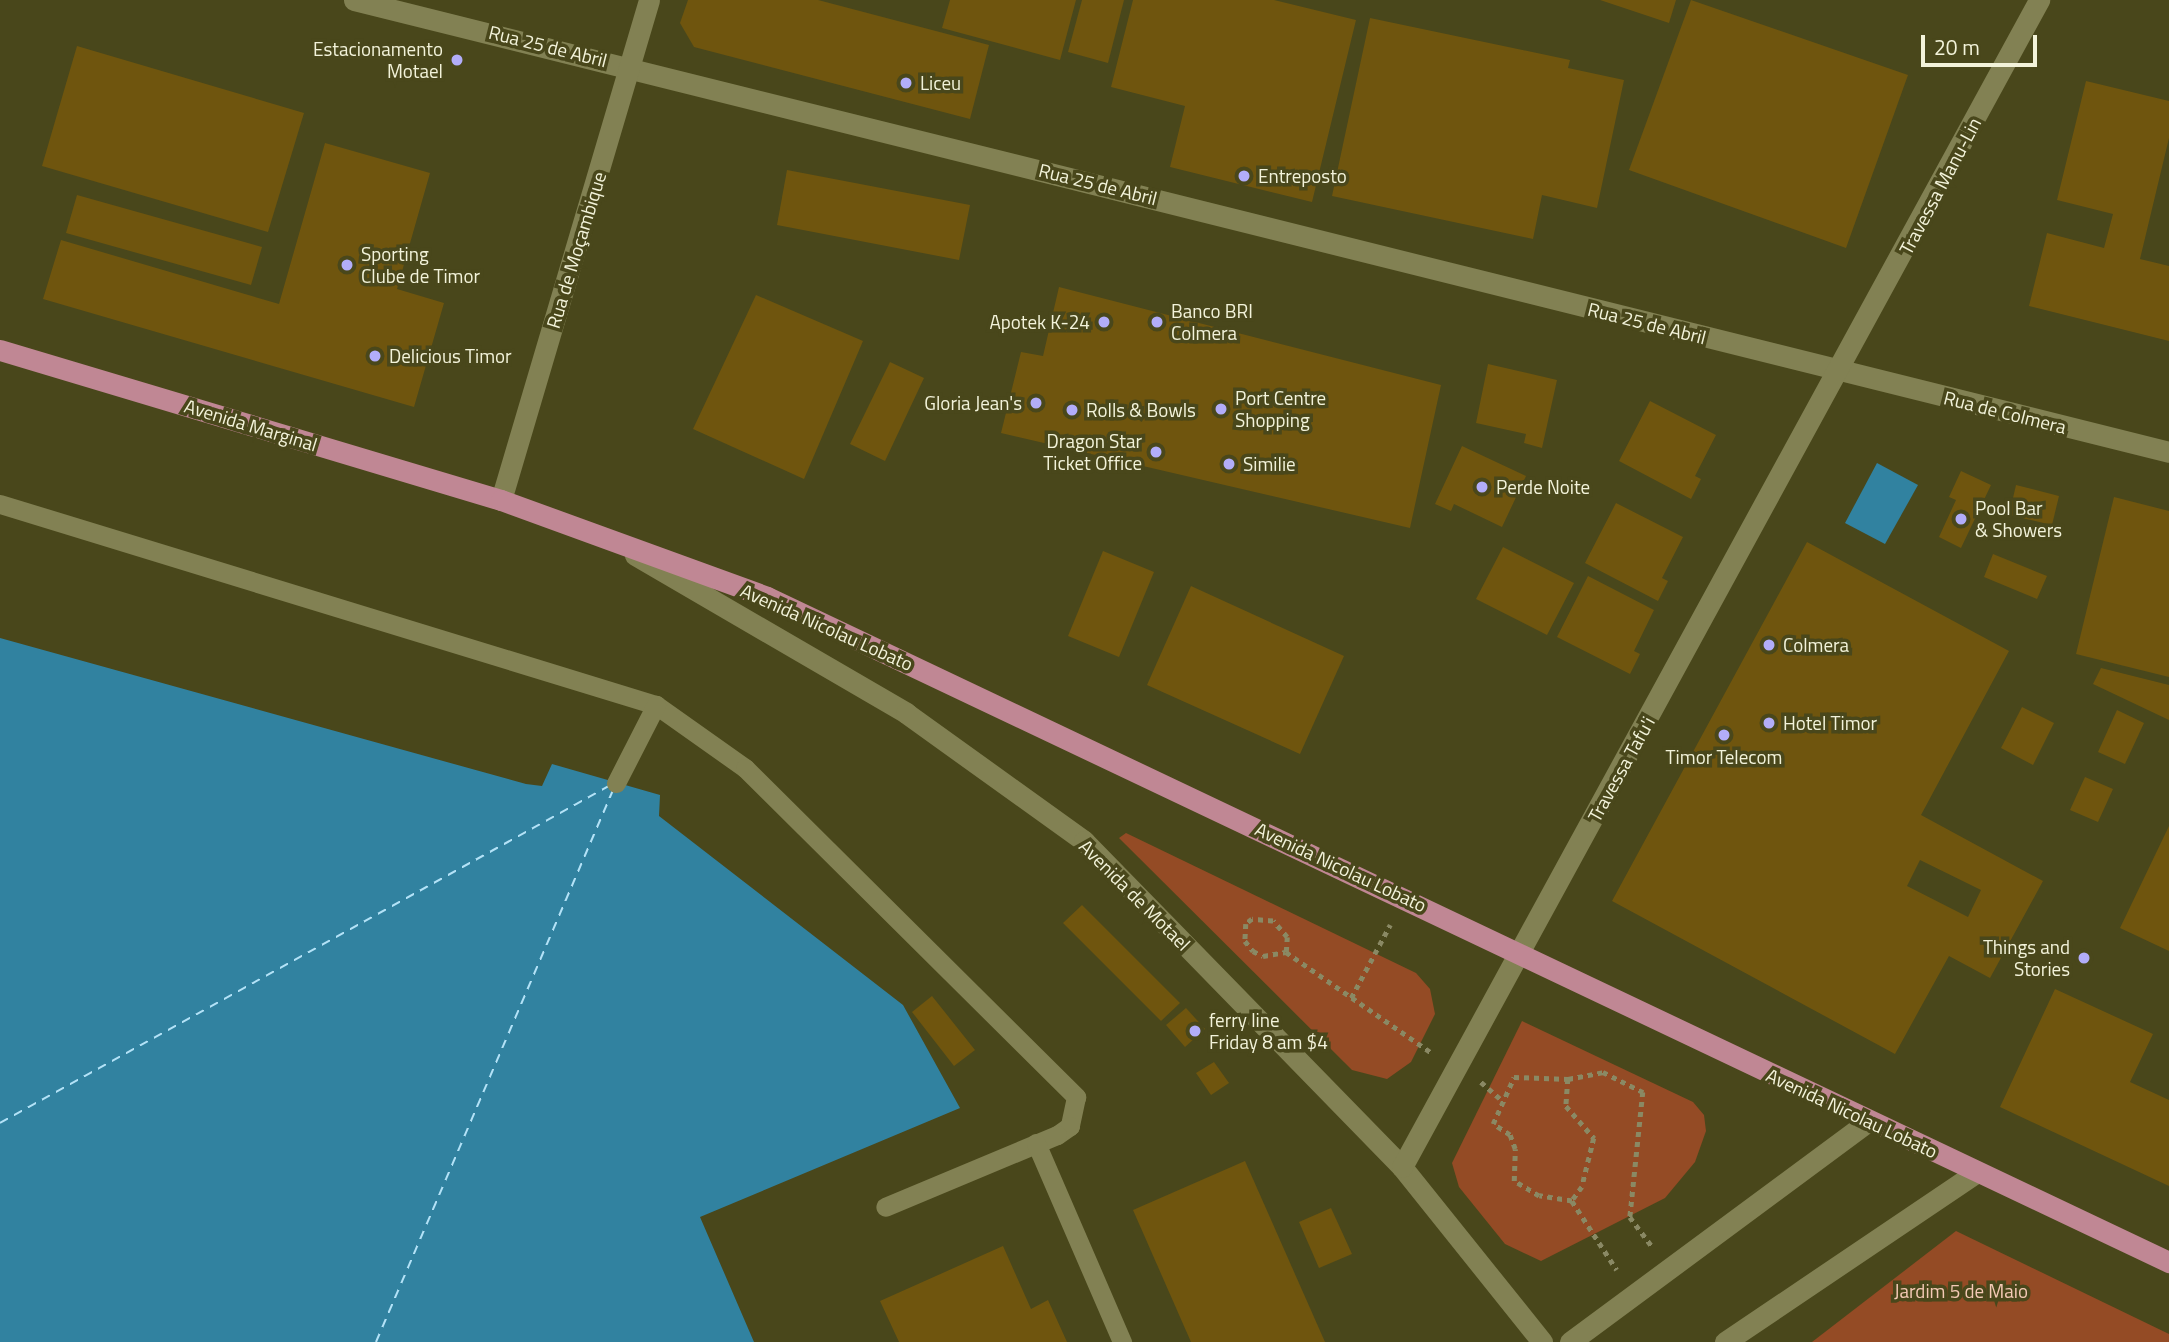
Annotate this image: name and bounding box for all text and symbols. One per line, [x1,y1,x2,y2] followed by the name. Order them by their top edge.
[486,20,610,72] street label: Rua 25 de Abril
[1924,21,2039,65] scale bar
[1934,31,1980,63] text: 20 m
[313,38,443,82] place label: Estacionamento Motael
[449,52,465,68] marker: Estacionamento Motael
[920,72,961,94] place label: Liceu
[898,75,914,91] marker: Liceu
[1894,114,1986,258] street label: Travessa Manu-Lin
[1036,158,1160,210] street label: Rua 25 de Abril
[1258,165,1347,187] place label: Entreposto
[1236,168,1252,184] marker: Entreposto
[541,169,611,331] street label: Rua de Moçambique
[361,243,480,287] place label: Sporting Clube de Timor
[339,257,355,273] marker: Sporting Clube de Timor
[1585,297,1709,349] street label: Rua 25 de Abril
[1171,300,1253,344] place label: Banco BRI Colmera
[989,311,1090,333] place label: Apotek K-24
[1096,314,1112,330] marker: Apotek K-24
[1149,314,1165,330] marker: Banco BRI Colmera
[389,345,512,367] place label: Delicious Timor
[367,348,383,364] marker: Delicious Timor
[1941,386,2069,438] street label: Rua de Colmera
[1235,387,1326,431] place label: Port Centre Shopping
[924,392,1022,414] place label: Gloria Jean's
[182,394,320,456] street label: Avenida Marginal
[1028,395,1044,411] marker: Gloria Jean's
[1086,399,1196,421] place label: Rolls & Bowls
[1213,401,1229,417] marker: Port Centre Shopping
[1064,402,1080,418] marker: Rolls & Bowls
[1043,430,1142,474] place label: Dragon Star Ticket Office
[1148,444,1164,460] marker: Dragon Star Ticket Office
[1243,453,1296,475] place label: Similie
[1221,456,1237,472] marker: Similie
[1496,476,1590,498] place label: Perde Noite
[1474,479,1490,495] marker: Perde Noite
[1975,497,2062,541] place label: Pool Bar & Showers
[1953,511,1969,527] marker: Pool Bar & Showers
[737,579,917,675] street label: Avenida Nicolau Lobato
[1783,634,1849,656] place label: Colmera
[1761,637,1777,653] marker: Colmera
[1583,712,1659,826] street label: Travessa Tafu'i
[1783,712,1877,734] place label: Hotel Timor
[1761,715,1777,731] marker: Hotel Timor
[1716,727,1732,743] marker: Timor Telecom
[1666,746,1782,768] place label: Timor Telecom
[1252,817,1430,917] street label: Avenida Nicolau Lobato
[1075,835,1195,955] street label: Avenida de Motael
[1983,936,2070,980] place label: Things and Stories
[2076,950,2092,966] marker: Things and Stories
[1209,1009,1328,1053] place label: ferry line Friday 8 am $4
[1187,1023,1203,1039] marker: ferry line Friday 8 am $4
[1763,1063,1941,1163] street label: Avenida Nicolau Lobato
[1894,1280,2028,1302] park label: Jardim 5 de Maio

